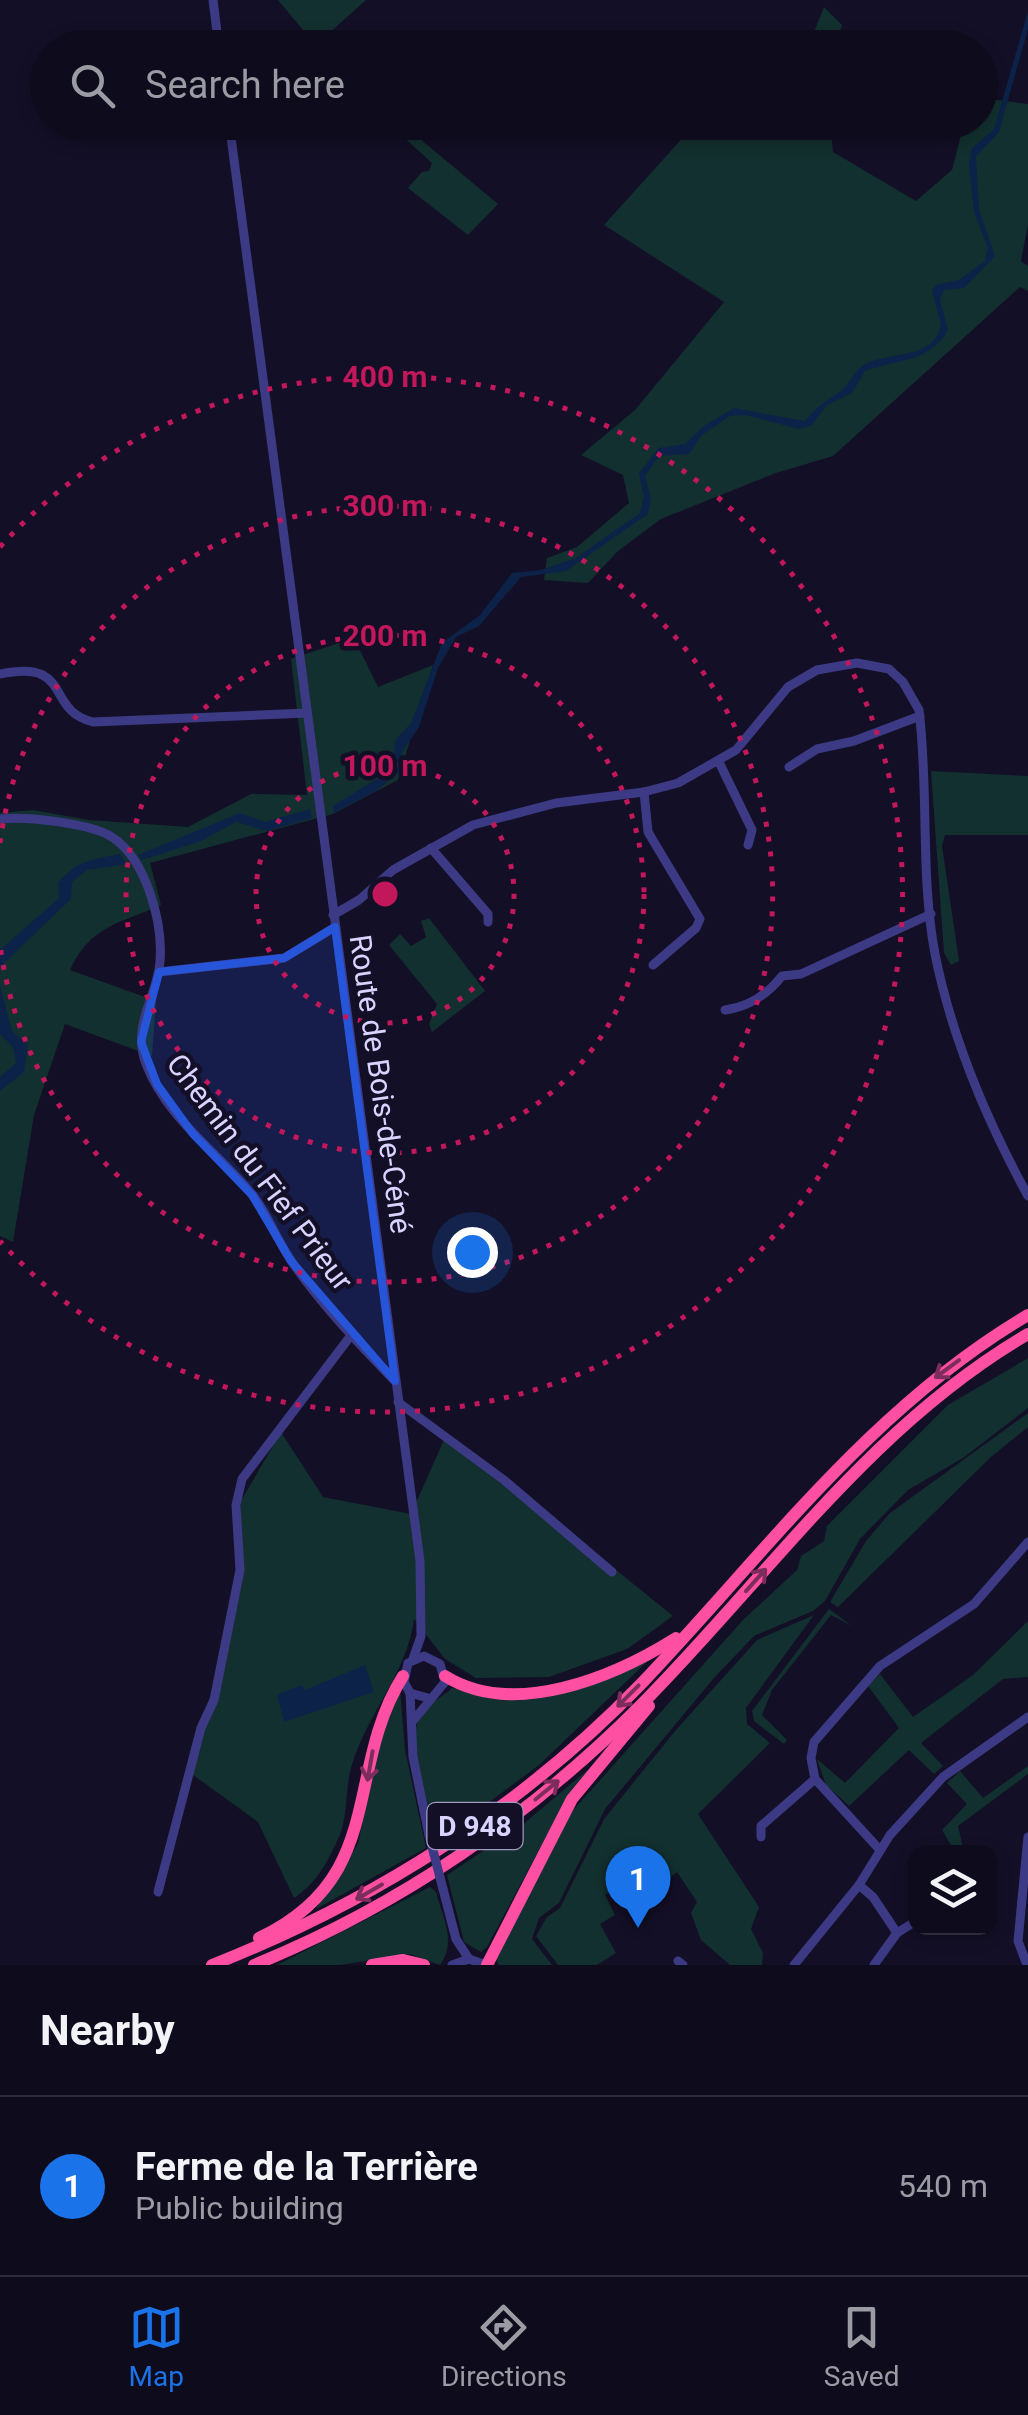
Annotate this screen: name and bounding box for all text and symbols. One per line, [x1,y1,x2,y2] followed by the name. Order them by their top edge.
[30,30,998,140] search box
[65,58,120,113] icon: search
[145,63,345,107] text: Search here
[342,359,428,394] text: 400 m
[342,488,428,523] text: 300 m
[342,618,428,653] text: 200 m
[342,748,428,783] text: 100 m
[367,876,403,912] centre of rings
[343,932,419,1236] street label: Route de Bois-de-Céné
[160,1047,360,1297] street label: Chemin du Fief Prieur
[447,1227,498,1278] your location
[934,1359,961,1380] one-way arrow
[744,1568,767,1593] one-way arrow
[616,1684,640,1708] one-way arrow
[360,1749,379,1782] one-way arrow
[534,1779,560,1801] one-way arrow
[428,1803,522,1849] road number: D 948
[908,1845,998,1935] map controls
[908,1845,998,1935] button: layers
[606,1846,670,1928] pin: 1
[355,1882,385,1902] one-way arrow
[40,2006,175,2055] text: Nearby
[135,2145,478,2189] text: Ferme de la Terrière
[63,2167,82,2205] text: 1
[898,2167,988,2205] text: 540 m
[135,2189,344,2227] text: Public building
[129,2300,184,2393] tab: Map
[441,2300,567,2393] tab: Directions
[824,2300,899,2393] tab: Saved

